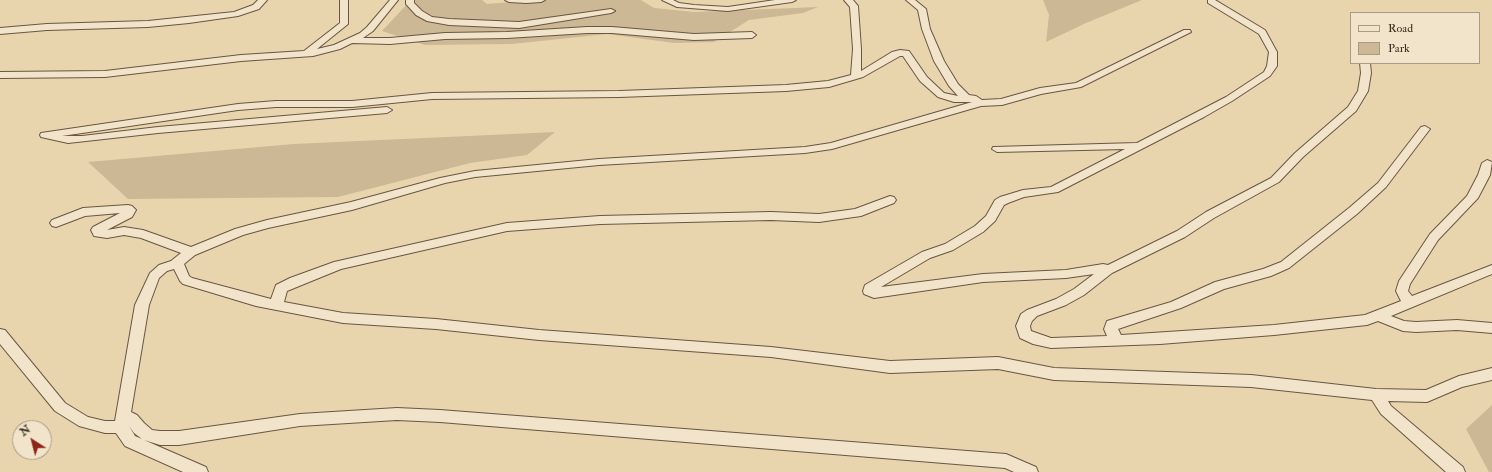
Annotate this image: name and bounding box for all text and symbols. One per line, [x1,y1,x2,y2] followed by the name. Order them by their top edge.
[1350,12,1480,64] legend
[1388,21,1413,36] text: Road
[1388,41,1410,56] text: Park
[12,420,52,460] north arrow
[17,423,33,439] text: N

